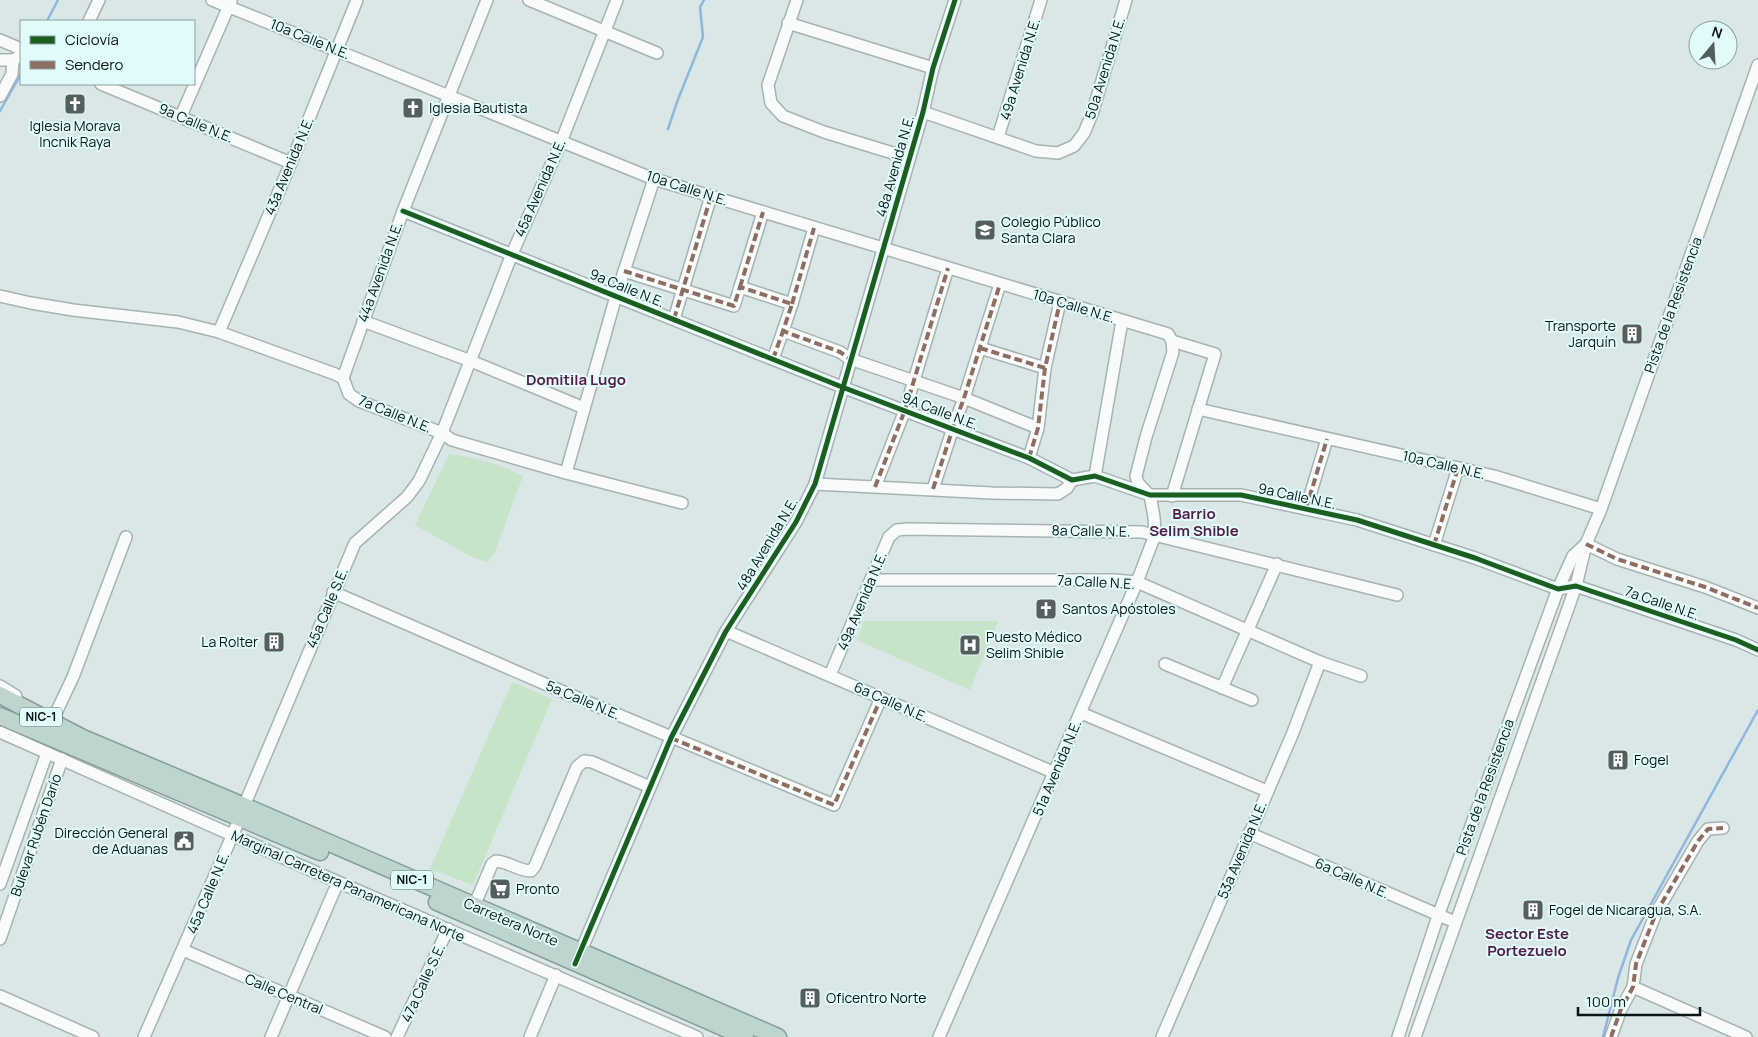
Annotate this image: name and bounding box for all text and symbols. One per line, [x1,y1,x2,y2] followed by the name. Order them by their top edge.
[267,14,353,63] street label: 10a Calle N.E.
[1080,15,1129,121] street label: 50a Avenida N.E.
[995,16,1044,122] street label: 49a Avenida N.E.
[20,20,195,85] legend
[1688,20,1738,70] north arrow
[1709,22,1725,43] text: N
[65,29,119,50] text: Ciclovía
[65,54,124,75] text: Sendero
[63,92,87,116] church icon: Iglesia Morava Incnik Raya
[401,96,425,120] church icon: Iglesia Bautista
[156,98,236,147] street label: 9a Calle N.E.
[429,98,528,117] place label: Iglesia Bautista
[871,113,918,219] street label: 48a Avenida N.E.
[259,114,318,218] street label: 43a Avenida N.E.
[30,116,121,151] place label: Iglesia Morava Incnik Raya
[509,136,570,240] street label: 45a Avenida N.E.
[644,165,730,210] street label: 10a Calle N.E.
[1001,212,1101,247] place label: Colegio Público Santa Clara
[973,218,997,242] school or university icon: Colegio Público Santa Clara
[353,219,406,325] street label: 44a Avenida N.E.
[1639,234,1706,376] street label: Pista de la Resistencia
[587,264,667,311] street label: 9a Calle N.E.
[1031,284,1117,327] street label: 10a Calle N.E.
[1545,316,1616,351] place label: Transporte Jarquín
[1620,322,1644,346] building icon: Transporte Jarquín
[526,369,626,390] district label: Domitila Lugo
[899,387,981,434] street label: 9A Calle N.E.
[356,390,435,437] street label: 7a Calle N.E.
[1401,446,1487,483] street label: 10a Calle N.E.
[1256,478,1338,513] street label: 9a Calle N.E.
[731,494,802,594] street label: 48a Avenida N.E.
[1149,503,1239,541] district label: Barrio Selim Shible
[1052,520,1131,541] street label: 8a Calle N.E.
[832,548,891,653] street label: 49a Avenida N.E.
[301,565,352,651] street label: 45a Calle S.E.
[1057,570,1135,593] street label: 7a Calle N.E.
[1622,581,1702,624] street label: 7a Calle N.E.
[1034,597,1058,621] church icon: Santos Apóstoles
[1062,599,1176,618] place label: Santos Apóstoles
[986,627,1082,662] place label: Puesto Médico Selim Shible
[262,630,286,654] building icon: La Rolter
[201,632,258,651] place label: La Rolter
[958,633,982,657] hospital icon: Puesto Médico Selim Shible
[543,675,623,724] street label: 5a Calle N.E.
[851,677,931,726] street label: 6a Calle N.E.
[20,708,62,726] road number: NIC-1
[1451,716,1518,858] street label: Pista de la Resistencia
[1028,717,1085,819] street label: 51a Avenida N.E.
[1606,748,1630,772] building icon: Fogel
[1634,750,1669,769] place label: Fogel
[6,771,65,899] street label: Bulevar Rubén Darío
[1212,798,1271,902] street label: 53a Avenida N.E.
[54,823,168,858] place label: Dirección General de Aduanas
[228,825,468,946] street label: Marginal Carretera Panamericana Norte
[172,829,196,853] public building icon: Dirección General de Aduanas
[182,849,233,937] street label: 45a Calle N.E.
[1312,853,1392,902] street label: 6a Calle N.E.
[391,870,433,890] road number: NIC-1
[488,877,512,901] supermarket icon: Pronto
[516,879,560,898] place label: Pronto
[461,893,561,950] street label: Carretera Norte
[1521,898,1545,922] building icon: Fogel de Nicaragua, S.A.
[1549,900,1702,919] place label: Fogel de Nicaragua, S.A.
[1485,923,1569,961] district label: Sector Este Portezuelo
[396,940,449,1025] street label: 47a Calle S.E.
[242,969,326,1019] street label: Calle Central
[1578,984,1700,1016] scale bar
[798,986,822,1010] building icon: Oficentro Norte
[826,988,926,1007] place label: Oficentro Norte
[1586,991,1626,1012] text: 100 m

